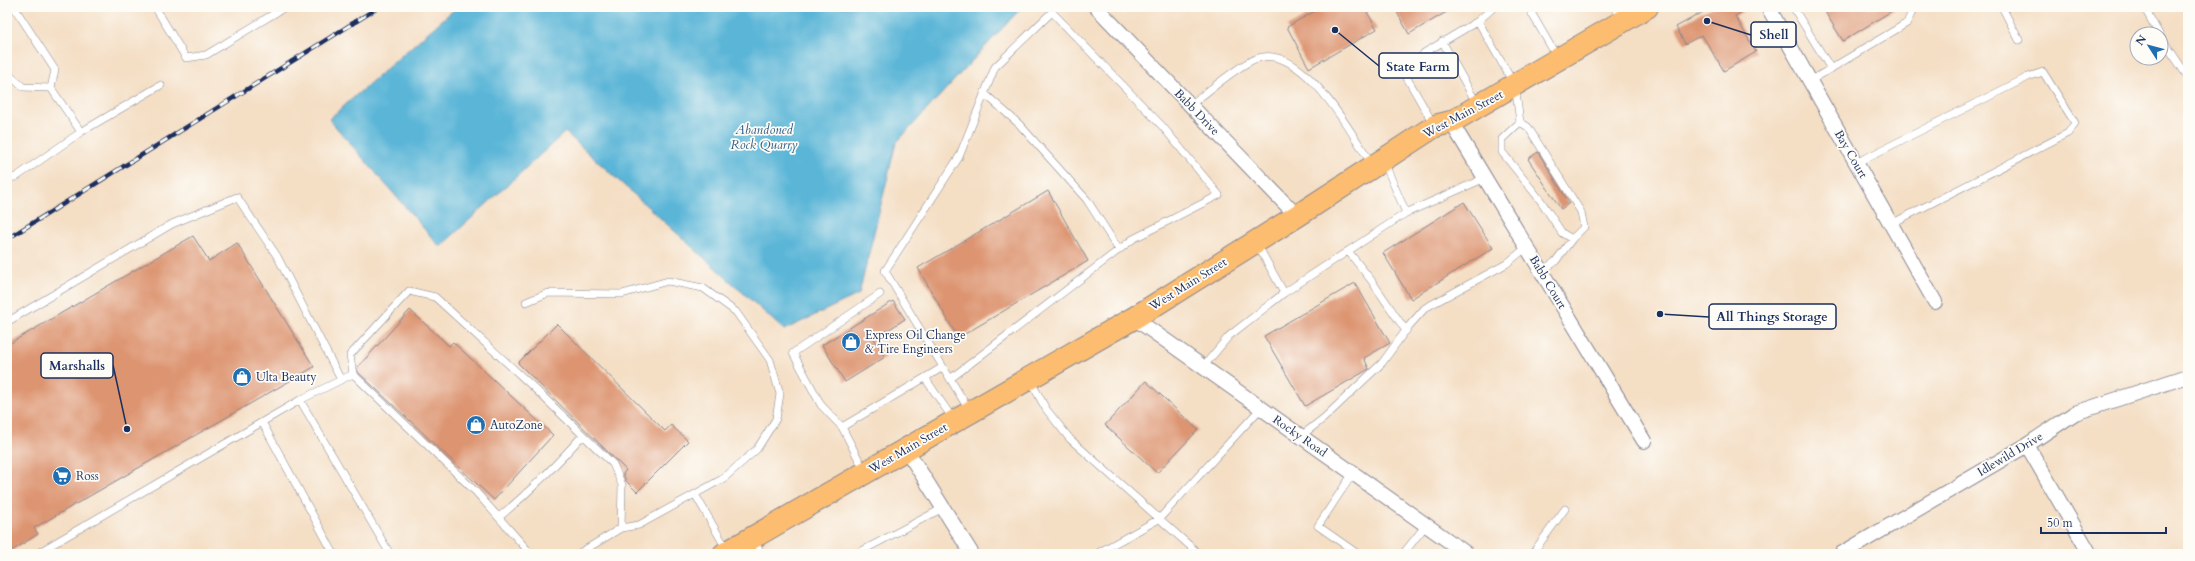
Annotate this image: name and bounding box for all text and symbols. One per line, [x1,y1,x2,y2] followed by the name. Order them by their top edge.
[1751,22,1796,47] callout: Shell
[1759,26,1789,44] text: Shell
[2129,26,2169,66] north arrow
[2132,32,2150,49] text: N
[1379,53,1458,78] callout: State Farm
[1386,58,1450,76] text: State Farm
[1171,85,1223,139] street label: Babb Drive
[1419,86,1506,142] street label: West Main Street
[730,121,798,154] water label: Abandoned Rock Quarry
[1831,127,1871,181] street label: Bay Court
[1526,252,1570,312] street label: Babb Court
[1145,254,1230,315] street label: West Main Street
[1709,304,1836,329] callout: All Things Storage
[1716,308,1828,326] text: All Things Storage
[865,327,966,357] place label: Express Oil Change & Tire Engineers
[840,331,862,353] shop icon: Express Oil Change & Tire Engineers
[41,353,113,378] callout: Marshalls
[49,357,105,375] text: Marshalls
[231,366,253,388] shop icon: Ulta Beauty
[256,369,317,385] place label: Ulta Beauty
[1270,411,1331,461] street label: Rocky Road
[465,414,487,436] shop icon: AutoZone
[490,417,543,433] place label: AutoZone
[865,419,951,478] street label: West Main Street
[1974,428,2046,480] street label: Idlewild Drive
[51,465,73,487] supermarket icon: Ross
[76,468,99,484] place label: Ross
[2041,509,2166,535] scale bar
[2047,515,2074,531] text: 50 m

